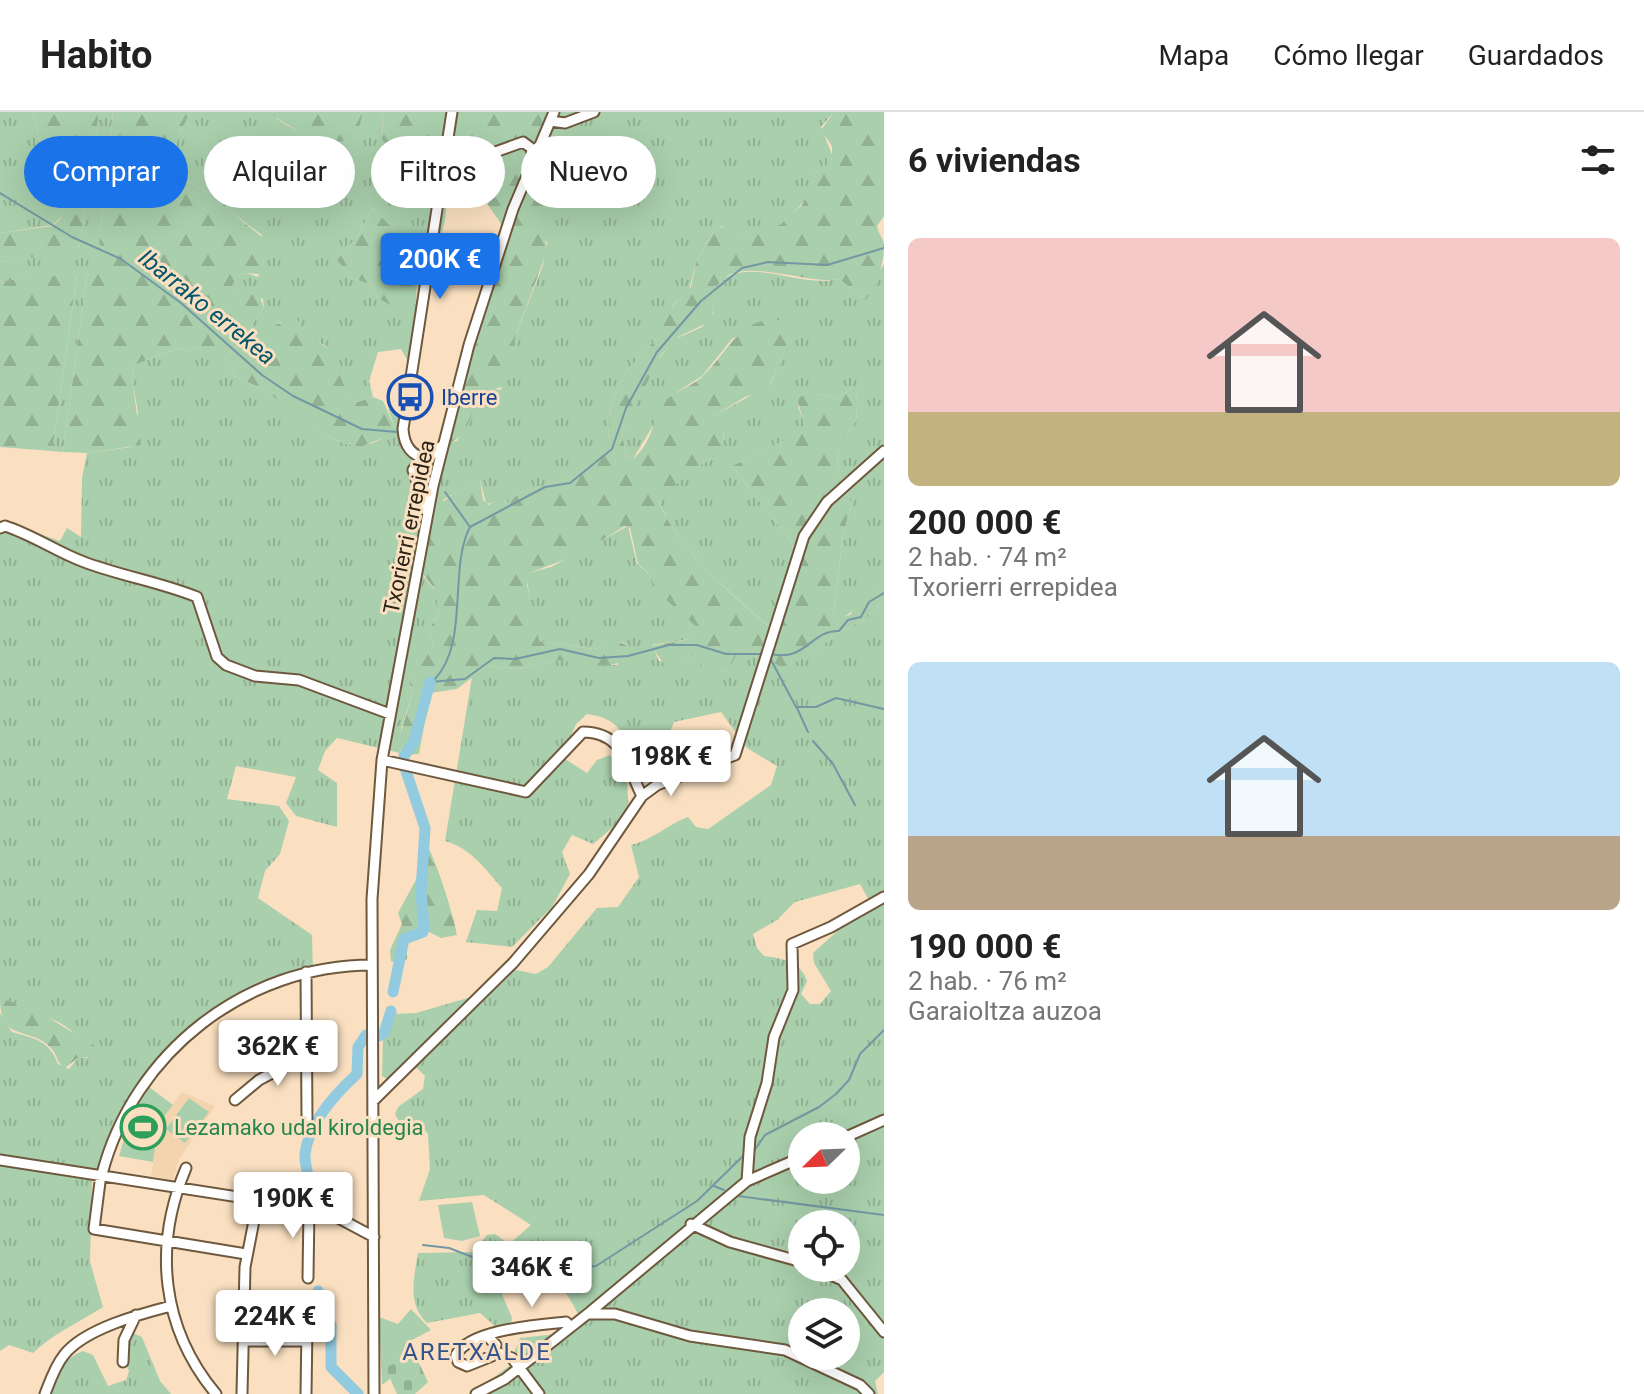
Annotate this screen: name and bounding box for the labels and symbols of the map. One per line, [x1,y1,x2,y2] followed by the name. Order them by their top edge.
[375,233,505,301] pin: 200K €
[133,243,281,371] water label: Ibarrako errekea
[386,373,434,421] bus stop icon: Iberre
[441,385,497,410] place label: Iberre
[378,438,440,616] street label: Txorierri errepidea
[606,730,736,798] pin: 198K €
[213,1020,343,1088] pin: 362K €
[119,1103,167,1151] sports icon: Lezamako udal kiroldegia
[174,1115,424,1140] place label: Lezamako udal kiroldegia
[788,1122,860,1194] north arrow
[228,1172,358,1240] pin: 190K €
[467,1241,597,1309] pin: 346K €
[210,1290,340,1358] pin: 224K €
[402,1338,552,1366] district label: ARETXALDE

